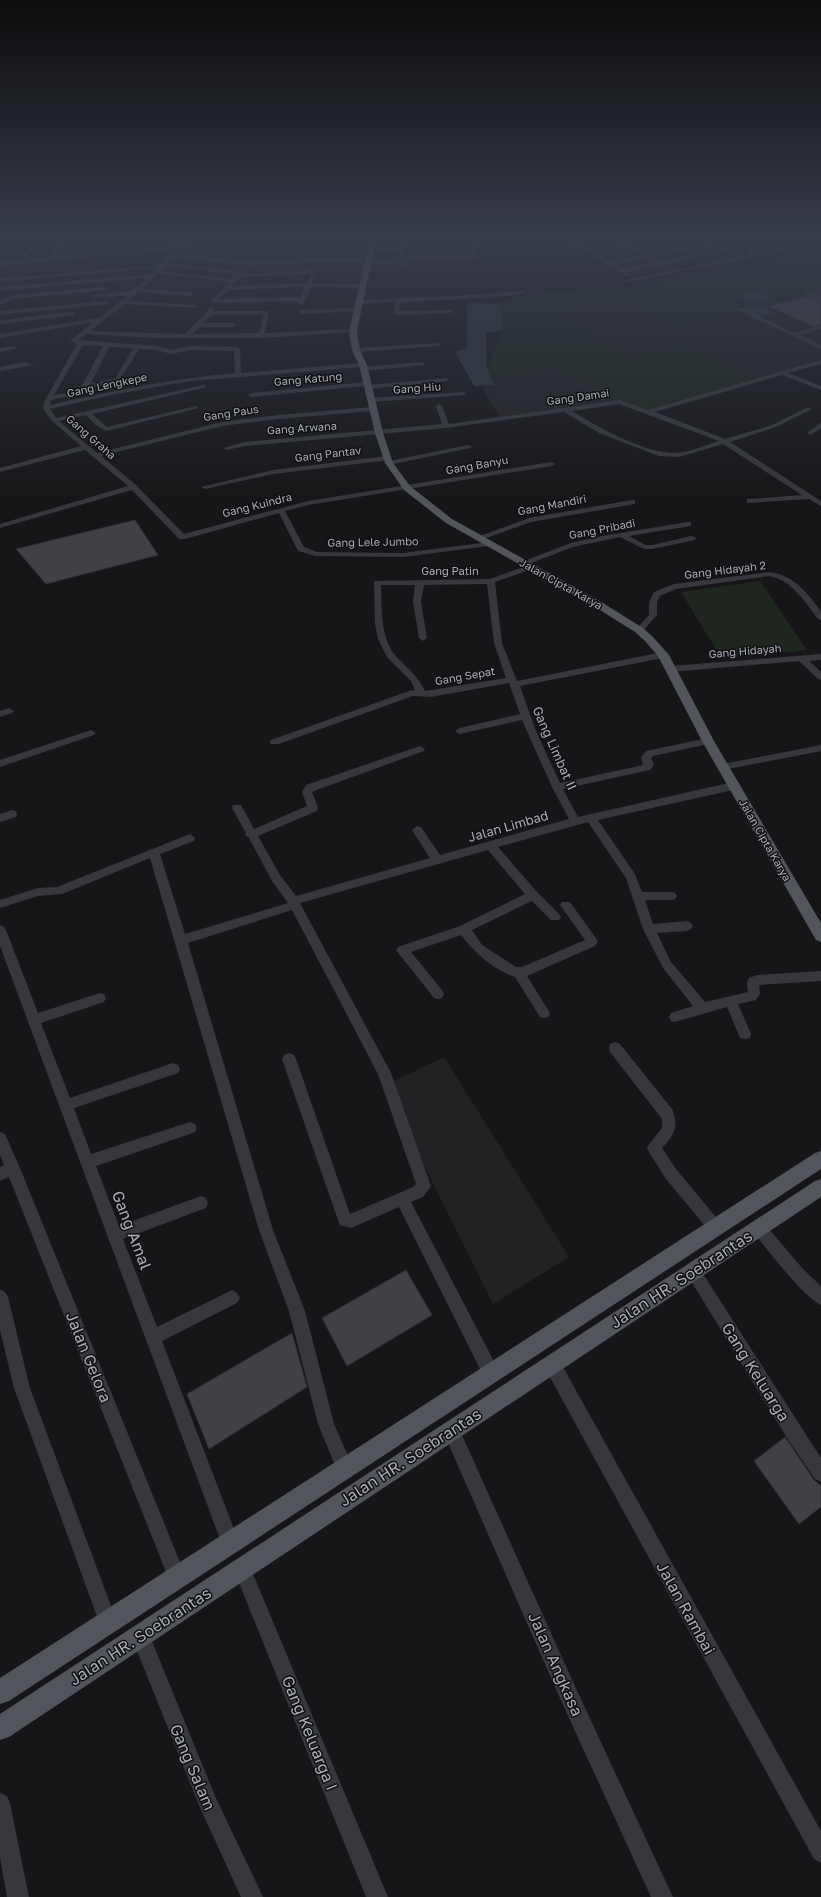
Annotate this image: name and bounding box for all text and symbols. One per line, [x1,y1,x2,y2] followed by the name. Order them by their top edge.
[273,369,343,388] street label: Gang Katung
[66,370,148,399] street label: Gang Lengkepe
[392,379,441,396] street label: Gang Hiu
[546,386,610,407] street label: Gang Damai
[202,402,260,423] street label: Gang Paus
[64,412,119,462] street label: Gang Graha
[267,419,337,436] street label: Gang Arwana
[294,443,362,464] street label: Gang Pantav
[445,453,509,476] street label: Gang Banyu
[221,490,293,519] street label: Gang Kuindra
[516,491,587,518] street label: Gang Mandiri
[568,516,636,541] street label: Gang Pribadi
[327,534,419,549] street label: Gang Lele Jumbo
[518,555,605,612] street label: Jalan Cipta Karya
[683,558,767,581] street label: Gang Hidayah 2
[421,564,479,577] street label: Gang Patin
[708,641,782,660] street label: Gang Hidayah
[434,664,496,687] street label: Gang Sepat
[529,704,581,792] street label: Gang Limbat II
[737,796,794,883] street label: Jalan Cipta Karya
[466,807,550,845] street label: Jalan Limbad
[108,1188,156,1272] street label: Gang Amal
[606,1226,756,1332] street label: Jalan HR. Soebrantas
[62,1309,116,1405] street label: Jalan Gelora
[718,1319,794,1425] street label: Gang Keluarga
[335,1404,485,1510] street label: Jalan HR. Soebrantas
[652,1558,720,1658] street label: Jalan Rambai
[65,1583,215,1689] street label: Jalan HR. Soebrantas
[524,1609,588,1719] street label: Jalan Angkasa
[278,1673,342,1793] street label: Gang Keluarga I
[166,1721,220,1813] street label: Gang Salam

